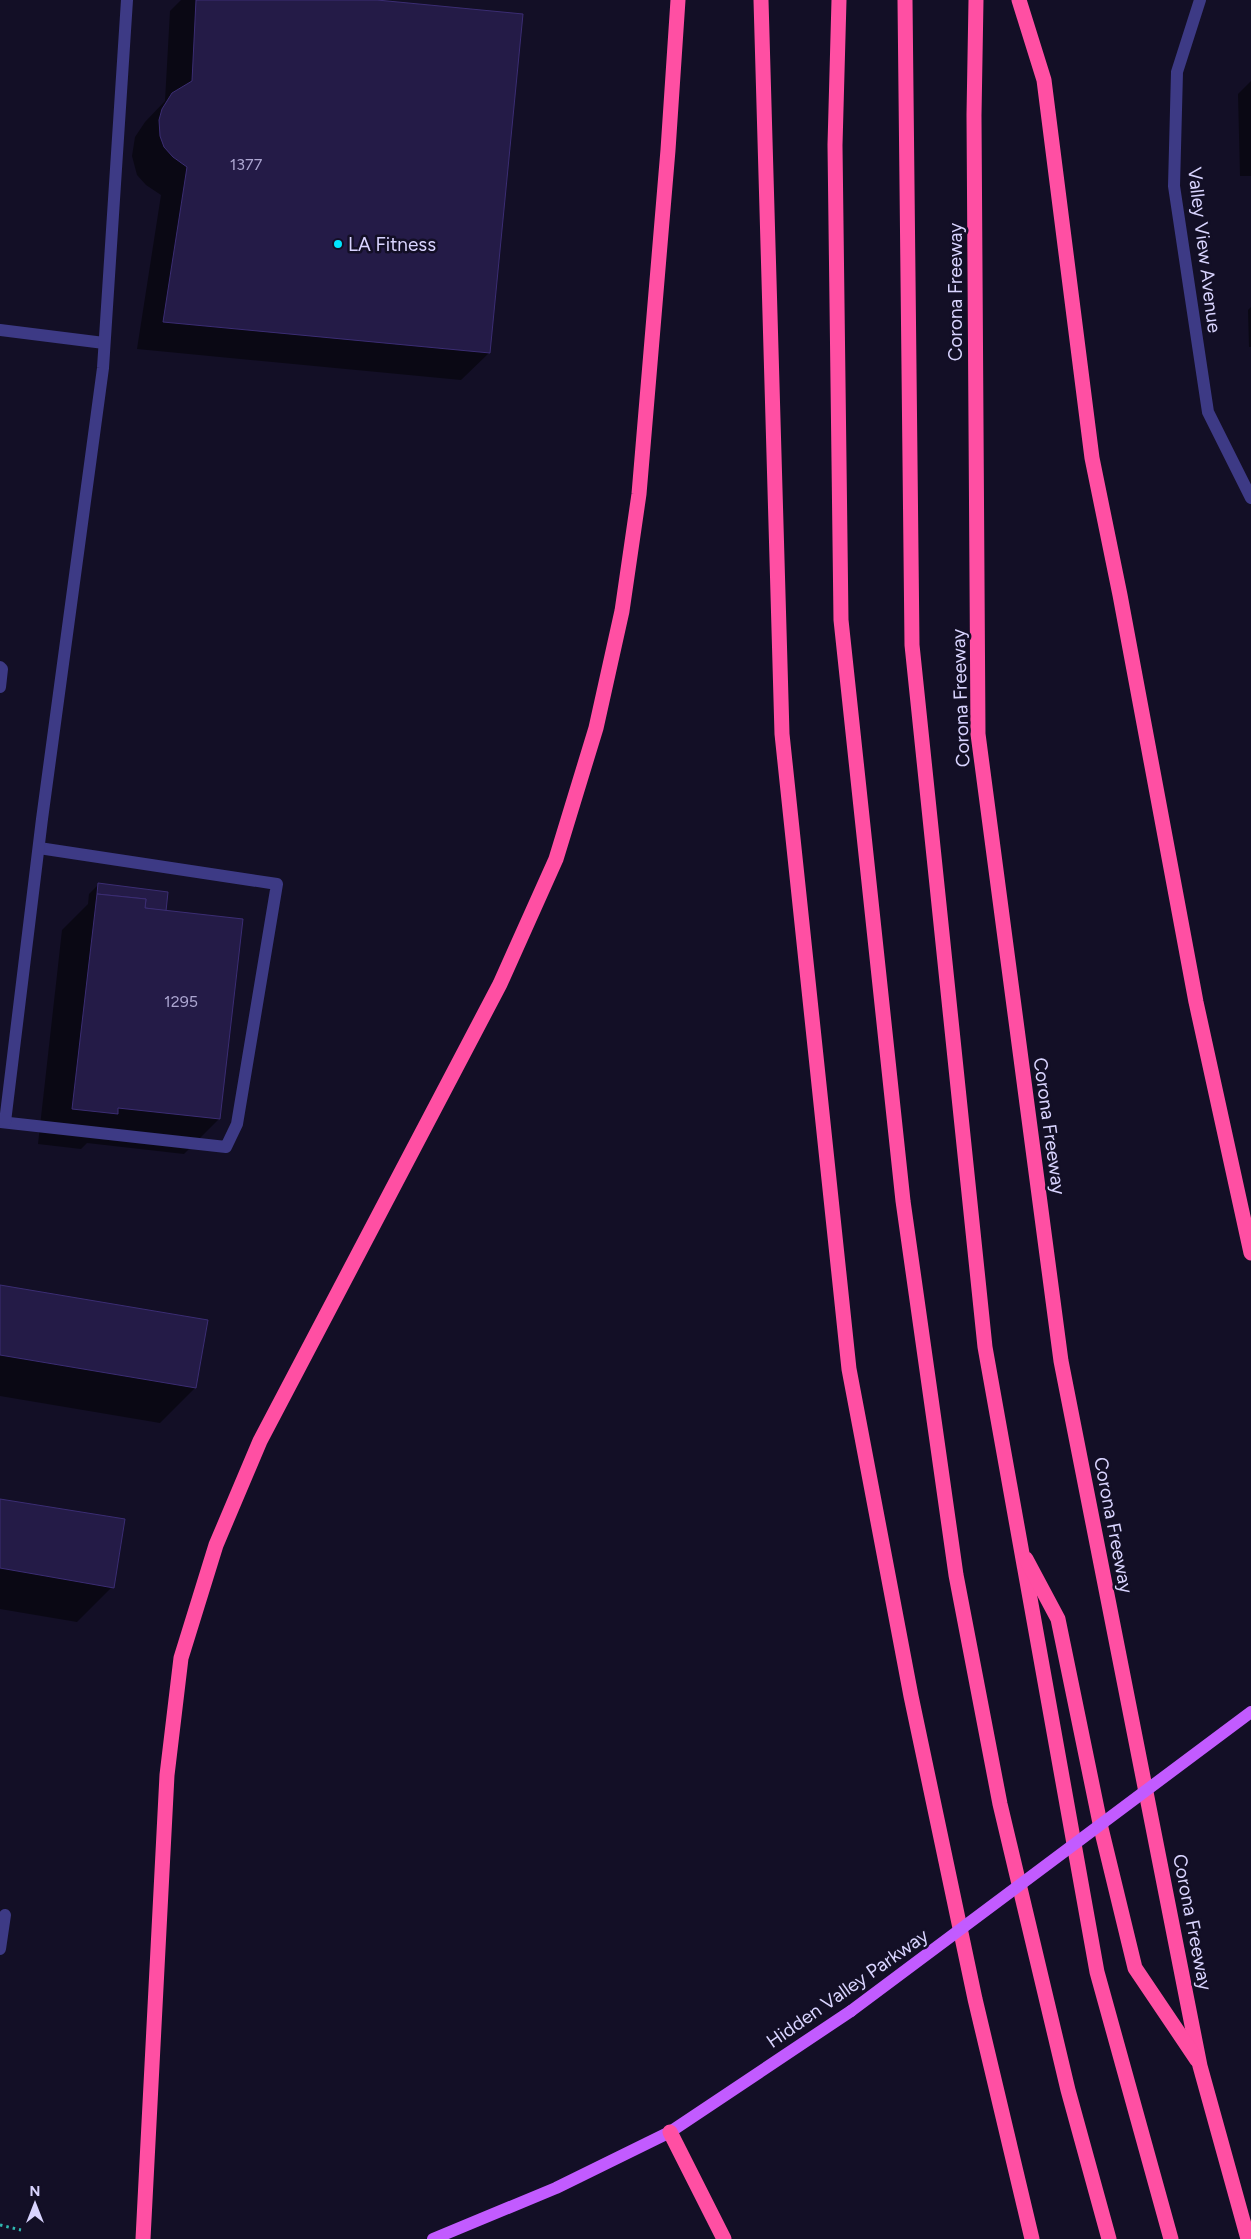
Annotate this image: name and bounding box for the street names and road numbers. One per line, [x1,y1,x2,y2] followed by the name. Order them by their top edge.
[1183,166,1226,334] street label: Valley View Avenue
[944,223,967,361] street label: Corona Freeway
[947,628,974,768] street label: Corona Freeway
[1028,1056,1071,1196] street label: Corona Freeway
[1089,1455,1138,1595] street label: Corona Freeway
[1168,1852,1217,1992] street label: Corona Freeway
[762,1924,933,2053] street label: Hidden Valley Parkway

